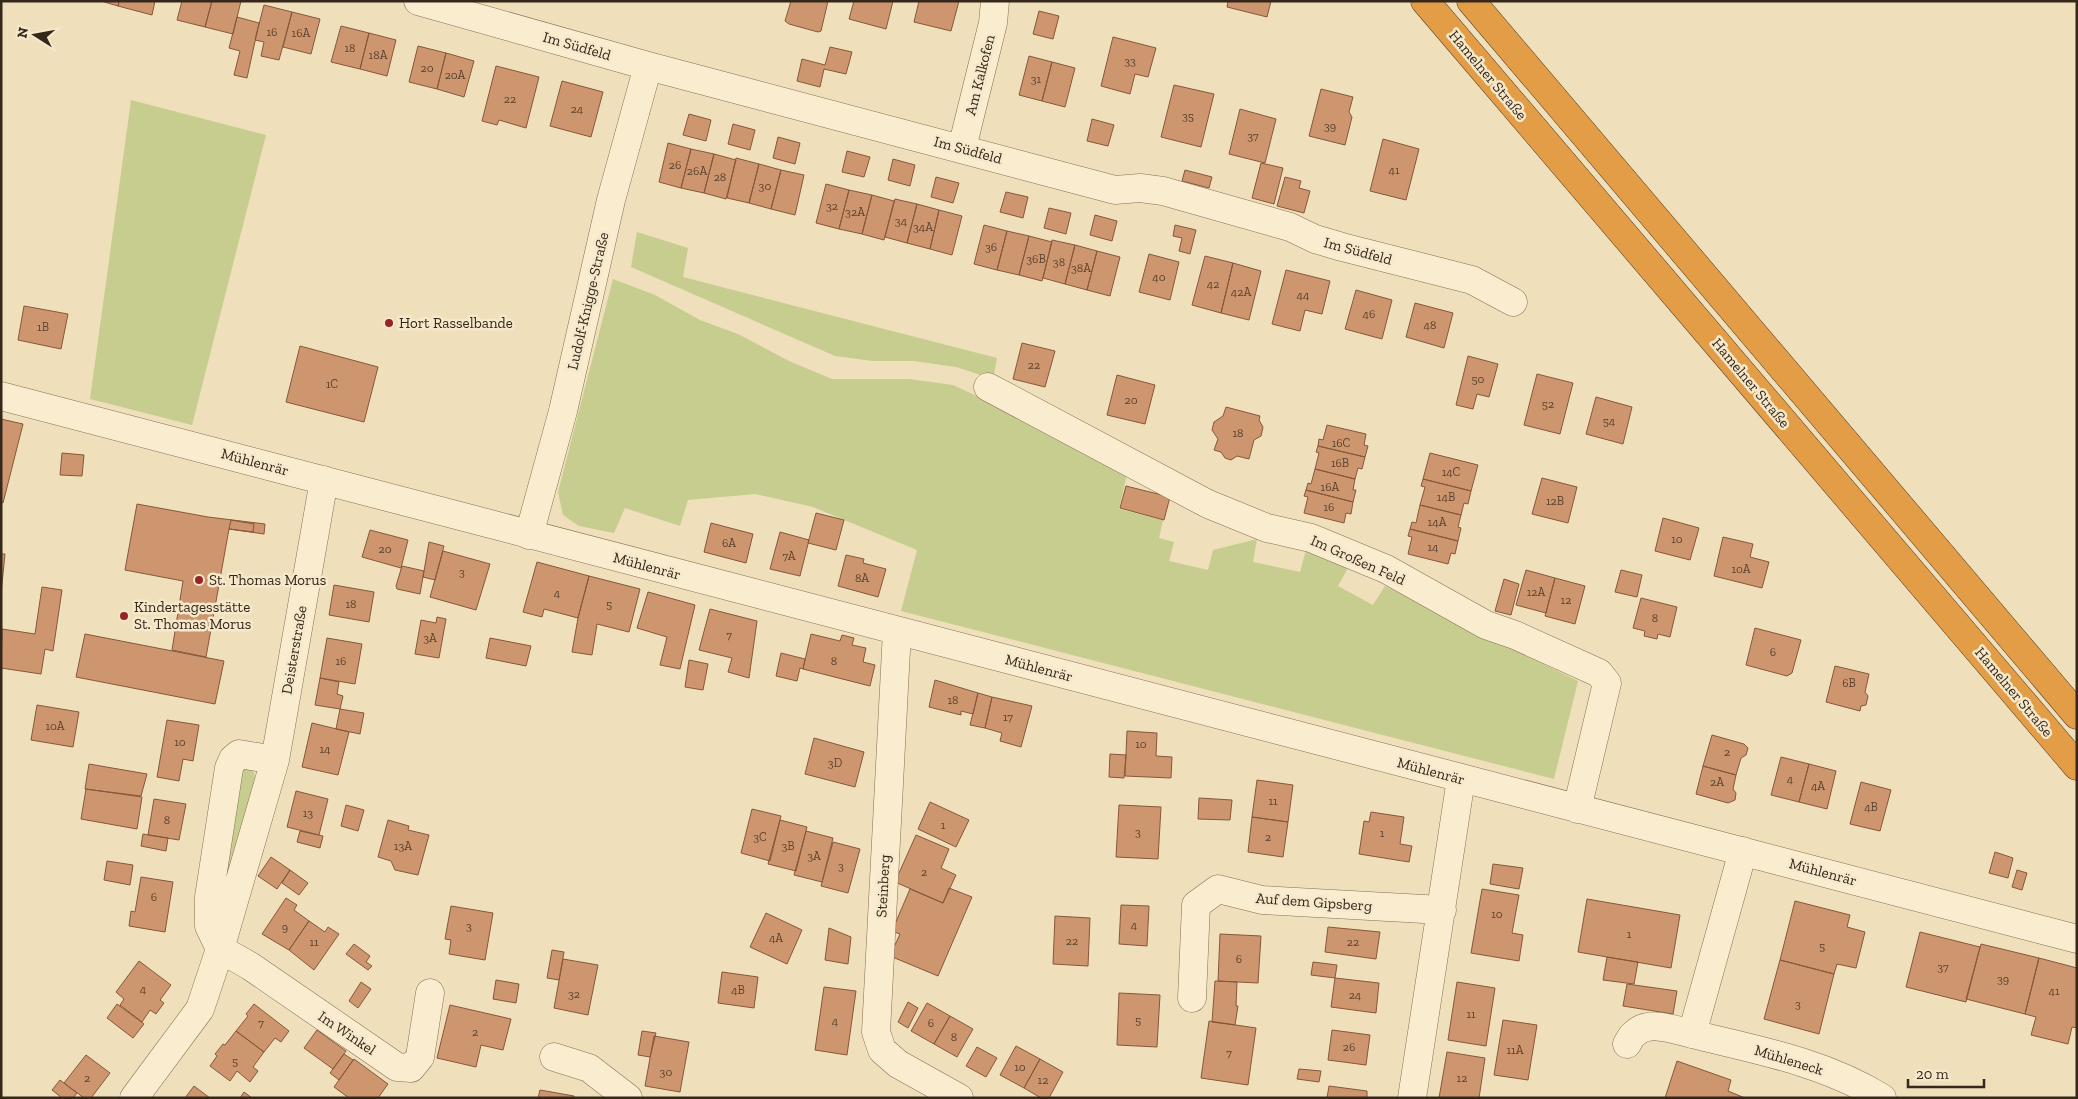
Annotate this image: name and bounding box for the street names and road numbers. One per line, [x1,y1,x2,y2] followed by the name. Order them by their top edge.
[1445,27,1531,123] street label: Hamelner Straße
[541,28,614,64] street label: Im Südfeld
[961,32,999,117] street label: Am Kalkofen
[932,132,1005,168] street label: Im Südfeld
[563,230,613,372] street label: Ludolf-Knigge-Straße
[1322,233,1395,269] street label: Im Südfeld
[1708,335,1794,431] street label: Hamelner Straße
[219,444,291,480] street label: Mühlenrär
[1308,531,1409,589] street label: Im Großen Feld
[611,548,683,584] street label: Mühlenrär
[277,604,311,696] street label: Deisterstraße
[1971,644,2057,740] street label: Hamelner Straße
[1003,650,1075,686] street label: Mühlenrär
[1395,753,1467,789] street label: Mühlenrär
[872,854,894,918] street label: Steinberg
[1787,854,1859,890] street label: Mühlenrär
[1255,889,1373,915] street label: Auf dem Gipsberg
[315,1007,379,1059] street label: Im Winkel
[1752,1041,1826,1079] street label: Mühleneck

